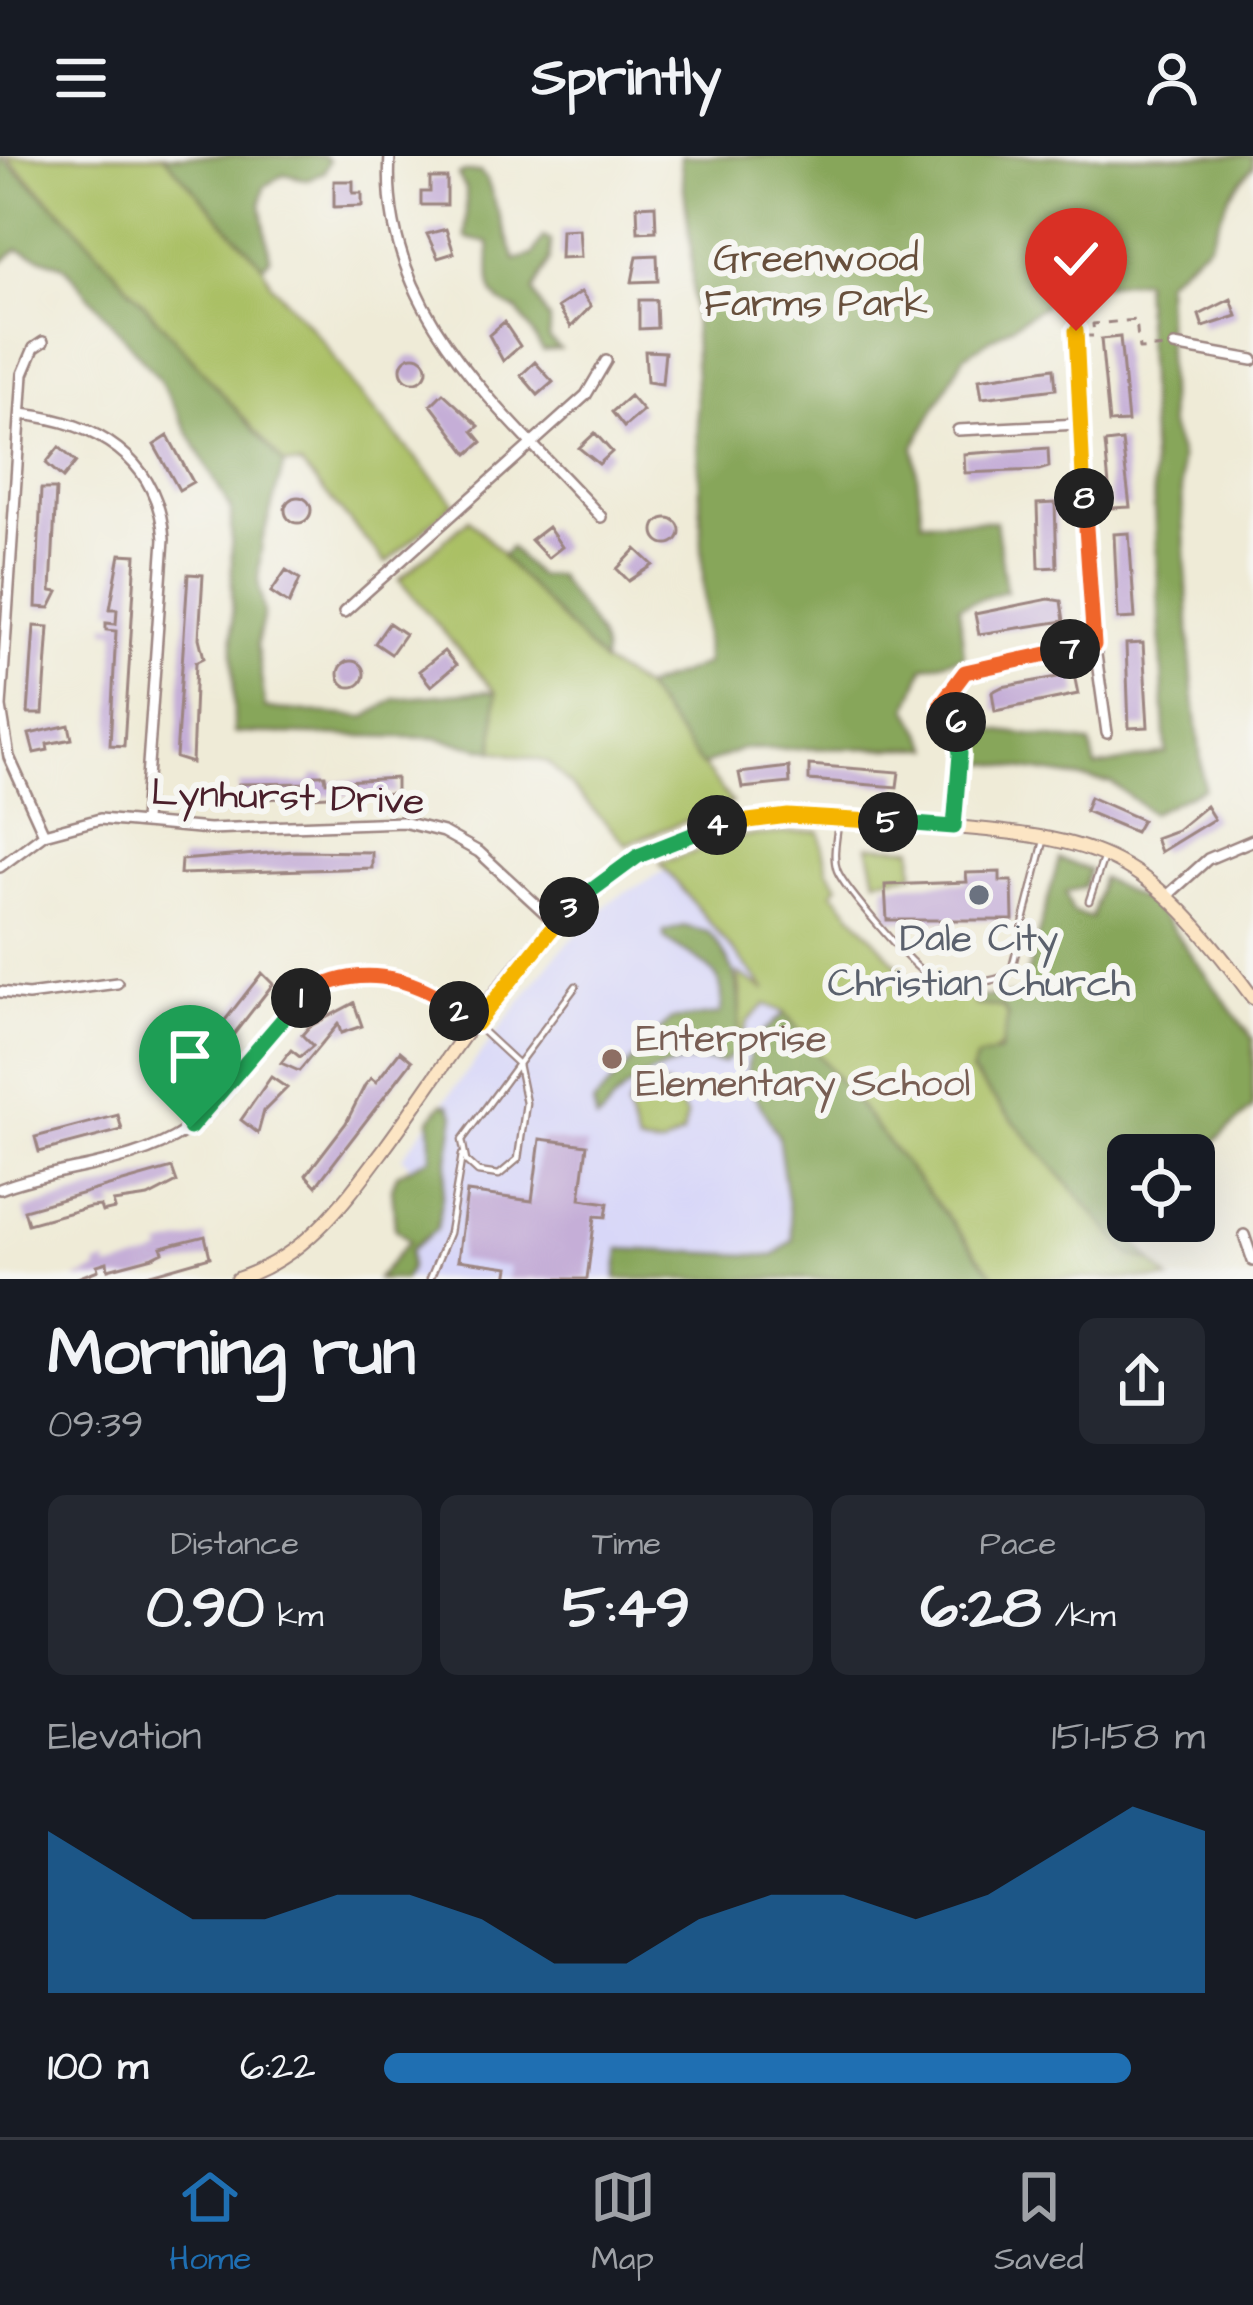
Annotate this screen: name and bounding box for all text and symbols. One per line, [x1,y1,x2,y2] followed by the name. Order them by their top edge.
[532,41,721,116] text: Sprintly
[48,45,114,111] icon: menu
[1139,45,1205,111] icon: person
[1025,208,1127,331] pin
[1043,226,1109,292] icon: check
[704,233,928,332] park label: Greenwood Farms Park
[1054,468,1114,528] pin: 8
[1073,475,1095,521] text: 8
[1040,619,1100,679] pin: 7
[1060,626,1080,672] text: 7
[926,692,986,752] pin: 6
[946,699,966,745] text: 6
[150,766,426,831] street label: Lynhurst Drive
[858,792,918,852] pin: 5
[687,795,747,855] pin: 4
[876,799,900,845] text: 5
[706,802,728,848] text: 4
[539,877,599,937] pin: 3
[966,882,992,908] marker: Dale City Christian Church
[561,884,577,930] text: 3
[828,913,1130,1012] place label: Dale City Christian Church
[271,968,331,1028] pin: 1
[299,975,303,1021] text: 1
[429,981,489,1041] pin: 2
[450,988,468,1034] text: 2
[139,1005,241,1128] pin
[636,1013,970,1113] place label: Enterprise Elementary School
[157,1023,223,1089] icon: arrive
[599,1046,625,1072] marker: Enterprise Elementary School
[1107,1134,1215,1242] map controls
[1107,1134,1215,1242] button: locate
[48,1308,416,1400] text: Morning run
[1079,1318,1205,1444] button: share
[48,1399,143,1453] text: 09:39
[171,1521,299,1567] text: Distance
[592,1521,661,1567] text: Time
[980,1521,1056,1567] text: Pace
[146,1567,264,1650] text: 0.90
[563,1567,690,1650] text: 5:49
[921,1567,1042,1650] text: 6:28
[264,1593,324,1639] text: km
[1042,1593,1116,1639] text: /km
[48,1711,202,1765] text: Elevation
[1051,1711,1205,1765] text: 151–158 m
[48,2041,148,2095] text: 100 m
[240,2041,316,2095] text: 6:22
[169,2164,251,2282] tab: Home
[590,2164,656,2282] tab: Map
[994,2164,1084,2282] tab: Saved

